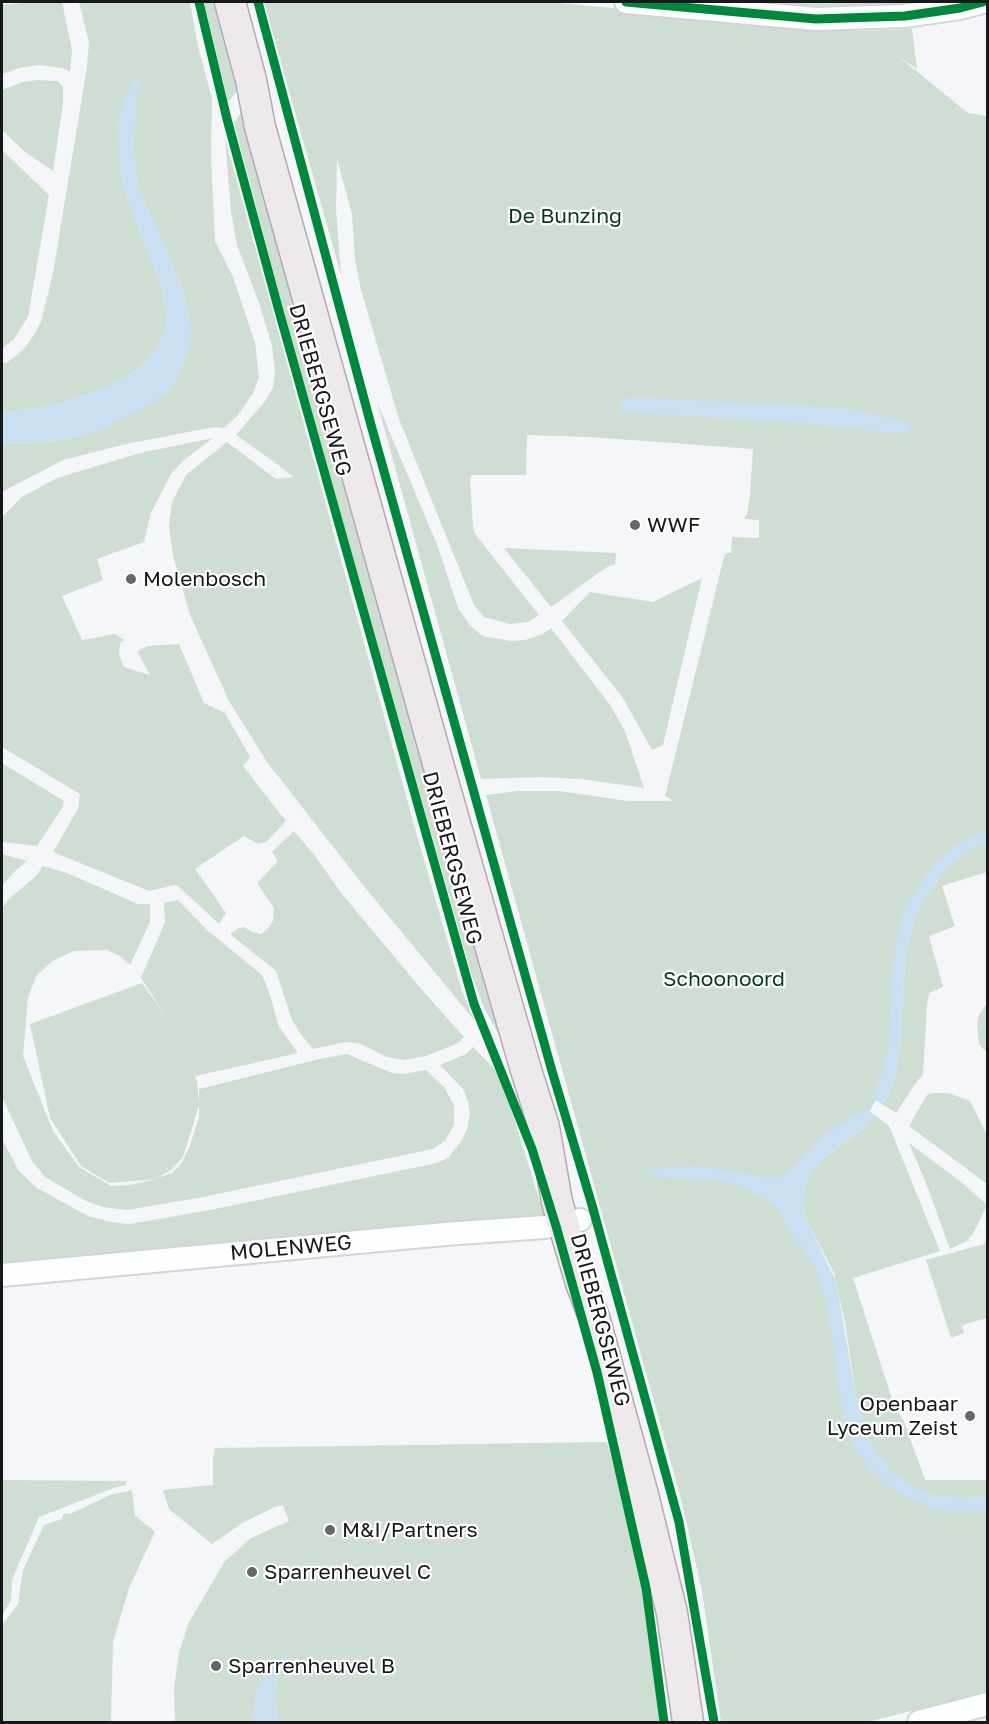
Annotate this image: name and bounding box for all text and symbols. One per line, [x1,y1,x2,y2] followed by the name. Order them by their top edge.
[508,203,622,229] park label: De Bunzing
[283,301,357,479] street label: DRIEBERGSEWEG
[647,512,700,538] place label: WWF
[628,518,642,532] marker: WWF
[143,566,266,592] place label: Molenbosch
[124,572,138,586] marker: Molenbosch
[417,769,487,947] street label: DRIEBERGSEWEG
[663,966,785,992] park label: Schoonoord
[229,1230,353,1266] street label: MOLENWEG
[565,1231,635,1409] street label: DRIEBERGSEWEG
[827,1391,958,1441] place label: Openbaar Lyceum Zeist
[963,1409,977,1423] marker: Openbaar Lyceum Zeist
[342,1517,478,1543] place label: M&I/Partners
[323,1523,337,1537] marker: M&I/Partners
[264,1559,431,1585] place label: Sparrenheuvel C
[245,1565,259,1579] marker: Sparrenheuvel C
[228,1653,395,1679] place label: Sparrenheuvel B
[209,1659,223,1673] marker: Sparrenheuvel B

